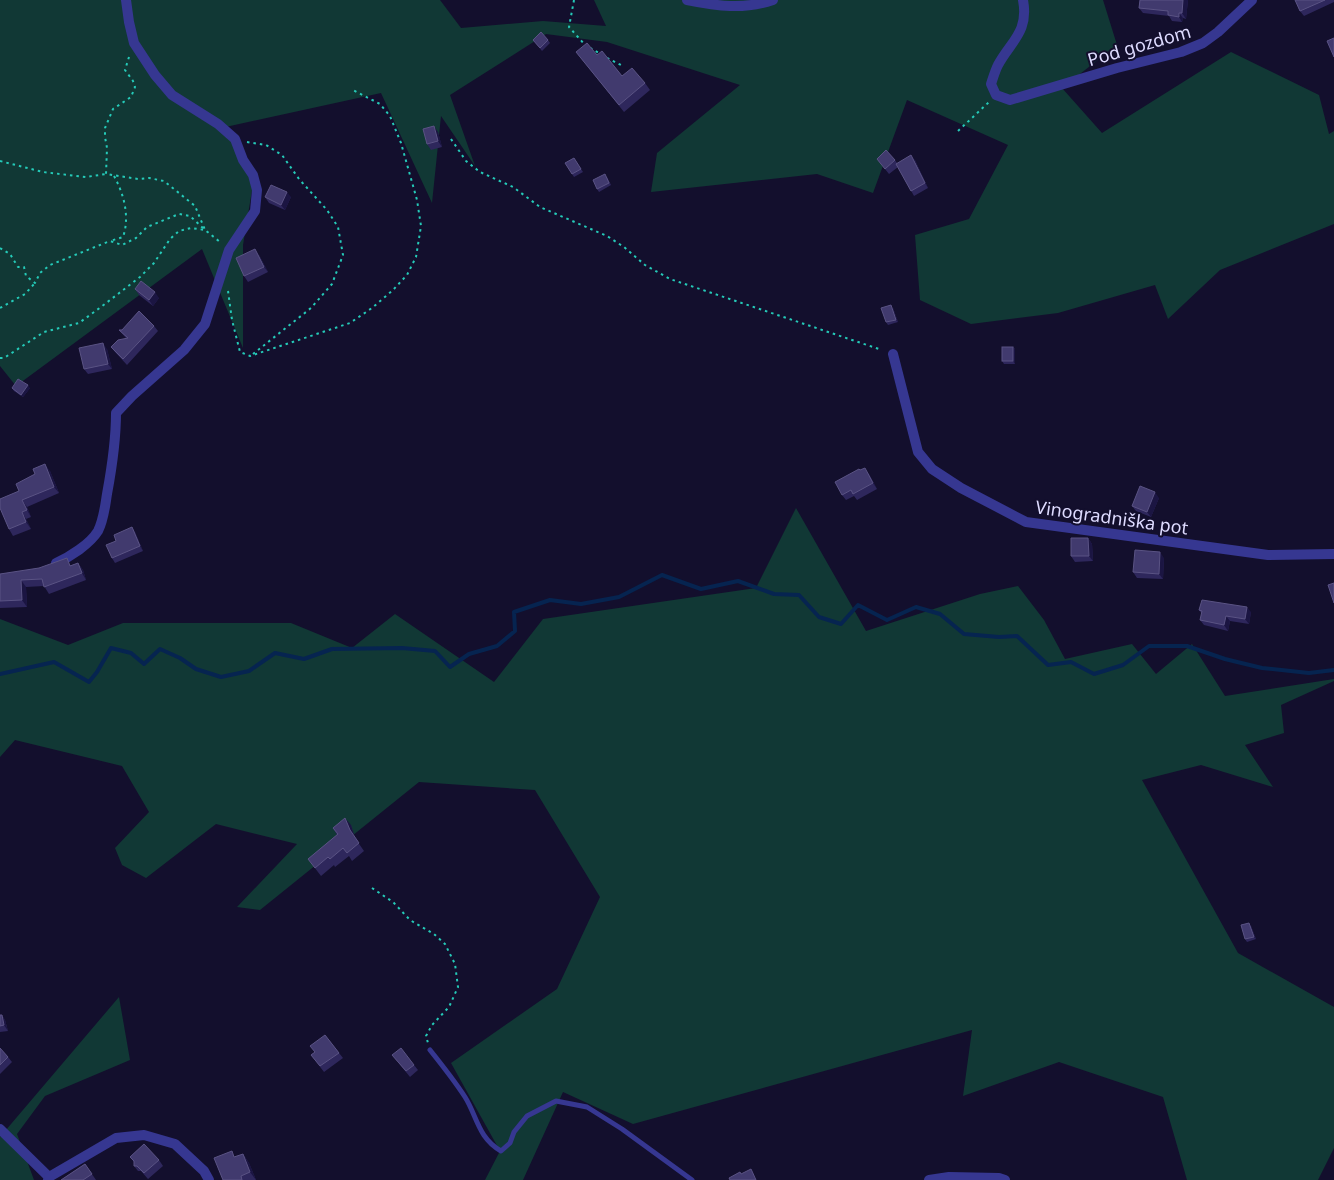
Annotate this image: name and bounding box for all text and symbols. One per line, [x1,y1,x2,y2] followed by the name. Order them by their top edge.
[1084,19,1194,71] street label: Pod gozdom
[1034,494,1190,540] street label: Vinogradniška pot

